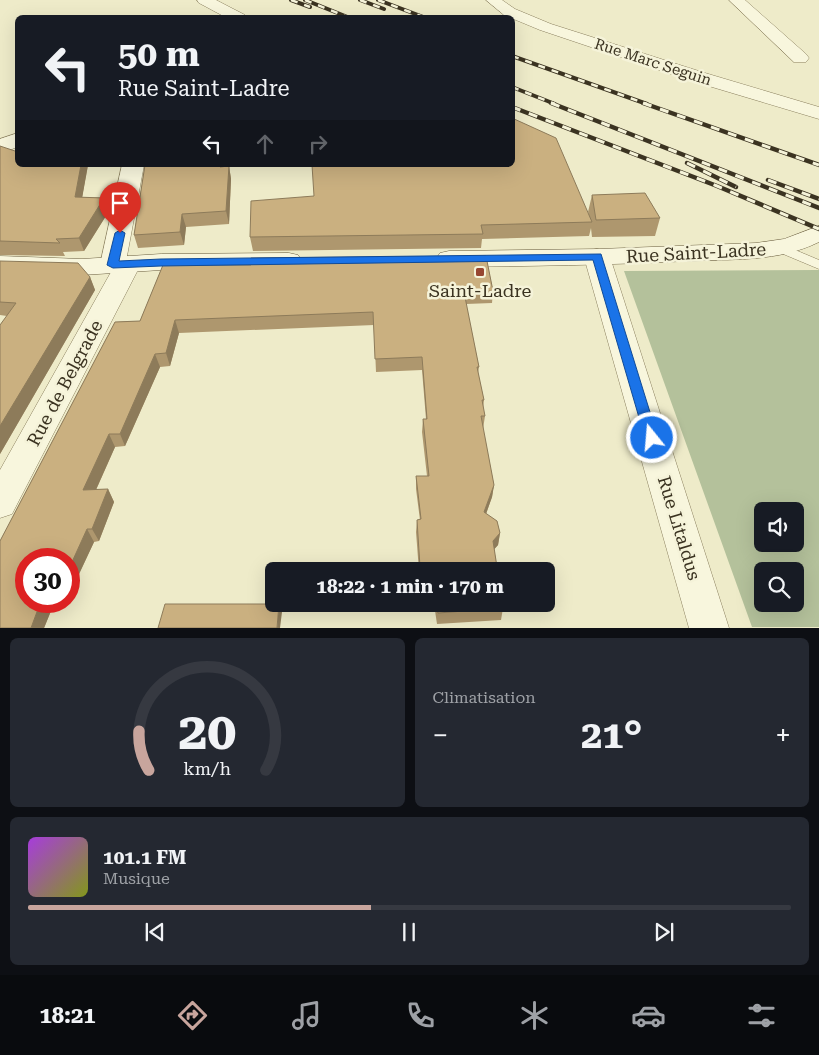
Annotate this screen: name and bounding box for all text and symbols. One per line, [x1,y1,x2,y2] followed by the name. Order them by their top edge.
[118,34,200,75] text: 50 m
[35,35,100,100] icon: left
[592,35,714,90] street label: Rue Marc Seguin
[118,76,290,101] text: Rue Saint-Ladre
[198,130,226,158] icon: left
[251,130,279,158] icon: ahead
[304,130,332,158] icon: right
[99,182,141,233] pin
[106,189,134,217] icon: arrive
[625,238,767,267] street label: Rue Saint-Ladre
[474,266,486,278] marker: Saint-Ladre
[429,280,531,301] place label: Saint-Ladre
[23,316,107,449] street label: Rue de Belgrade
[625,411,677,463] position arrow
[654,473,705,583] street label: Rue Litaldus
[754,502,804,612] map controls
[754,502,804,552] button: sound
[15,548,80,613] speed limit sign: 30
[754,562,804,612] button: search
[316,575,504,598] text: 18:22 · 1 min · 170 m
[433,688,536,707] text: Climatisation
[178,701,236,762] text: 20
[581,713,642,757] text: 21°
[433,719,448,752] text: −
[775,719,791,752] text: +
[183,758,232,779] text: km/h
[103,846,186,869] text: 101.1 FM
[103,869,170,888] text: Musique
[141,918,169,946] icon: previous
[395,918,423,946] icon: pause
[650,918,678,946] icon: next
[175,998,210,1033] icon: directions
[289,998,324,1033] icon: music
[403,998,438,1033] icon: phone
[517,998,552,1033] icon: climate
[631,998,666,1033] icon: car
[744,998,779,1033] icon: filters
[39,1003,96,1028] text: 18:21

